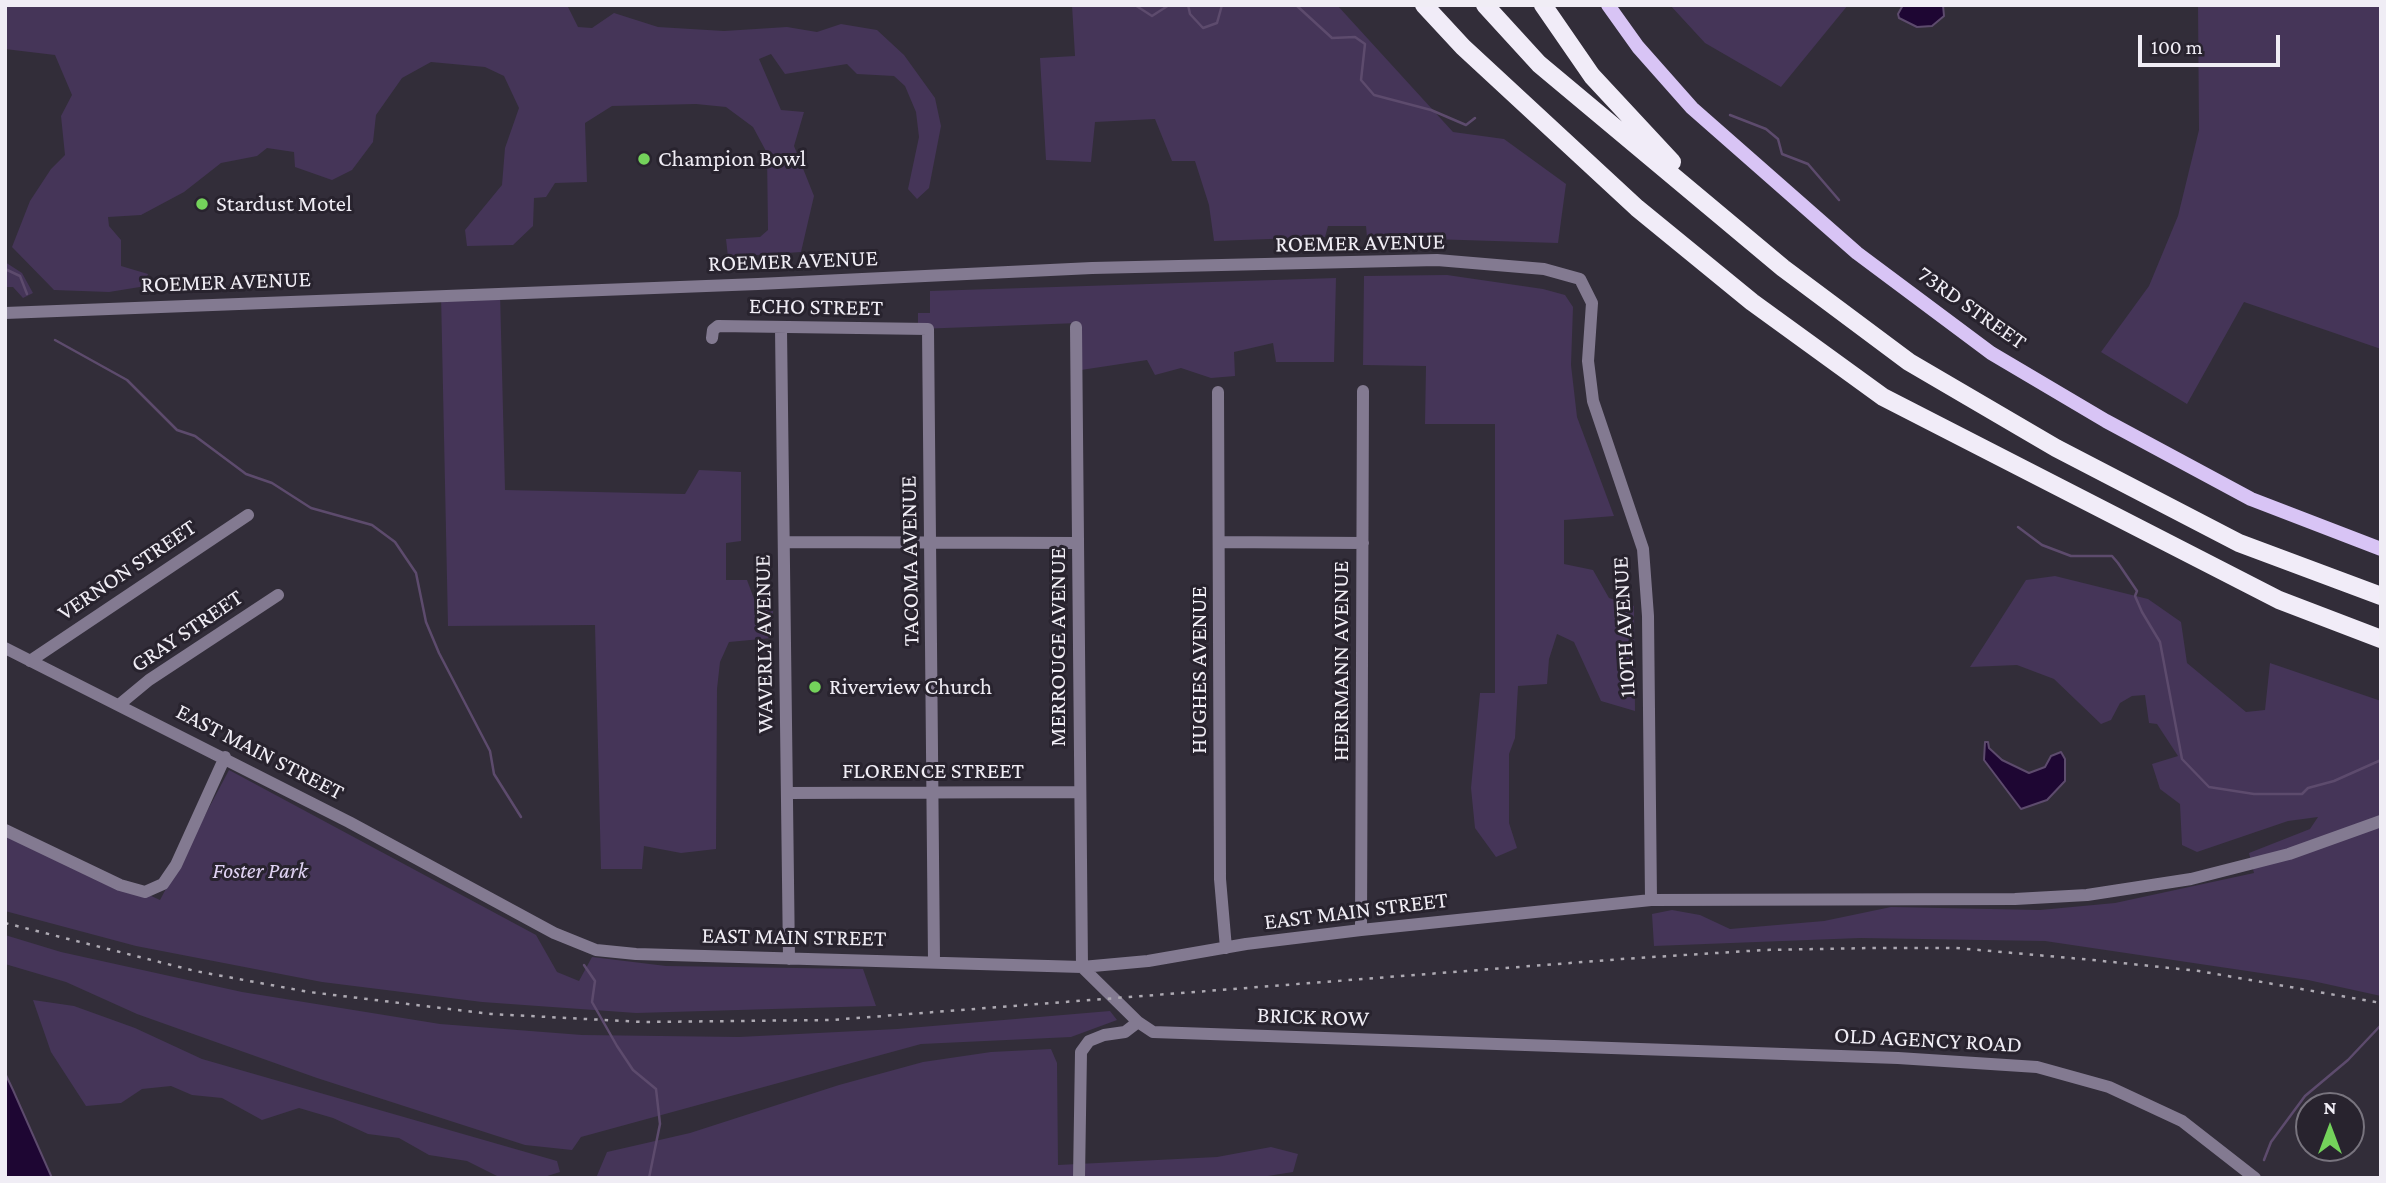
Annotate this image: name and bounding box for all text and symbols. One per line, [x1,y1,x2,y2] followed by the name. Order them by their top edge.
[2141,21,2283,65] scale bar
[2151,35,2203,59] text: 100 m
[658,145,806,173] place label: Champion Bowl
[636,151,652,167] marker: Champion Bowl
[216,190,352,218] place label: Stardust Motel
[194,196,210,212] marker: Stardust Motel
[1275,228,1445,258] street label: ROEMER AVENUE
[708,244,878,278] street label: ROEMER AVENUE
[1912,260,2032,356] street label: 73RD STREET
[141,265,311,299] street label: ROEMER AVENUE
[749,292,883,322] street label: ECHO STREET
[895,475,925,647] street label: TACOMA AVENUE
[52,513,202,627] street label: VERNON STREET
[1044,547,1072,747] street label: MERROUGE AVENUE
[749,554,779,734] street label: WAVERLY AVENUE
[1607,556,1641,698] street label: 110TH AVENUE
[1327,561,1355,761] street label: HERRMANN AVENUE
[126,584,248,678] street label: GRAY STREET
[1185,586,1213,754] street label: HUGHES AVENUE
[829,673,992,701] place label: Riverview Church
[807,679,823,695] marker: Riverview Church
[171,698,349,806] street label: EAST MAIN STREET
[842,757,1024,785] street label: FLORENCE STREET
[212,857,308,885] park label: Foster Park
[1263,886,1449,936] street label: EAST MAIN STREET
[701,922,887,952] street label: EAST MAIN STREET
[1257,1001,1369,1033] street label: BRICK ROW
[1833,1021,2023,1059] street label: OLD AGENCY ROAD
[2295,1092,2365,1162] north arrow
[2324,1097,2336,1118] text: N

